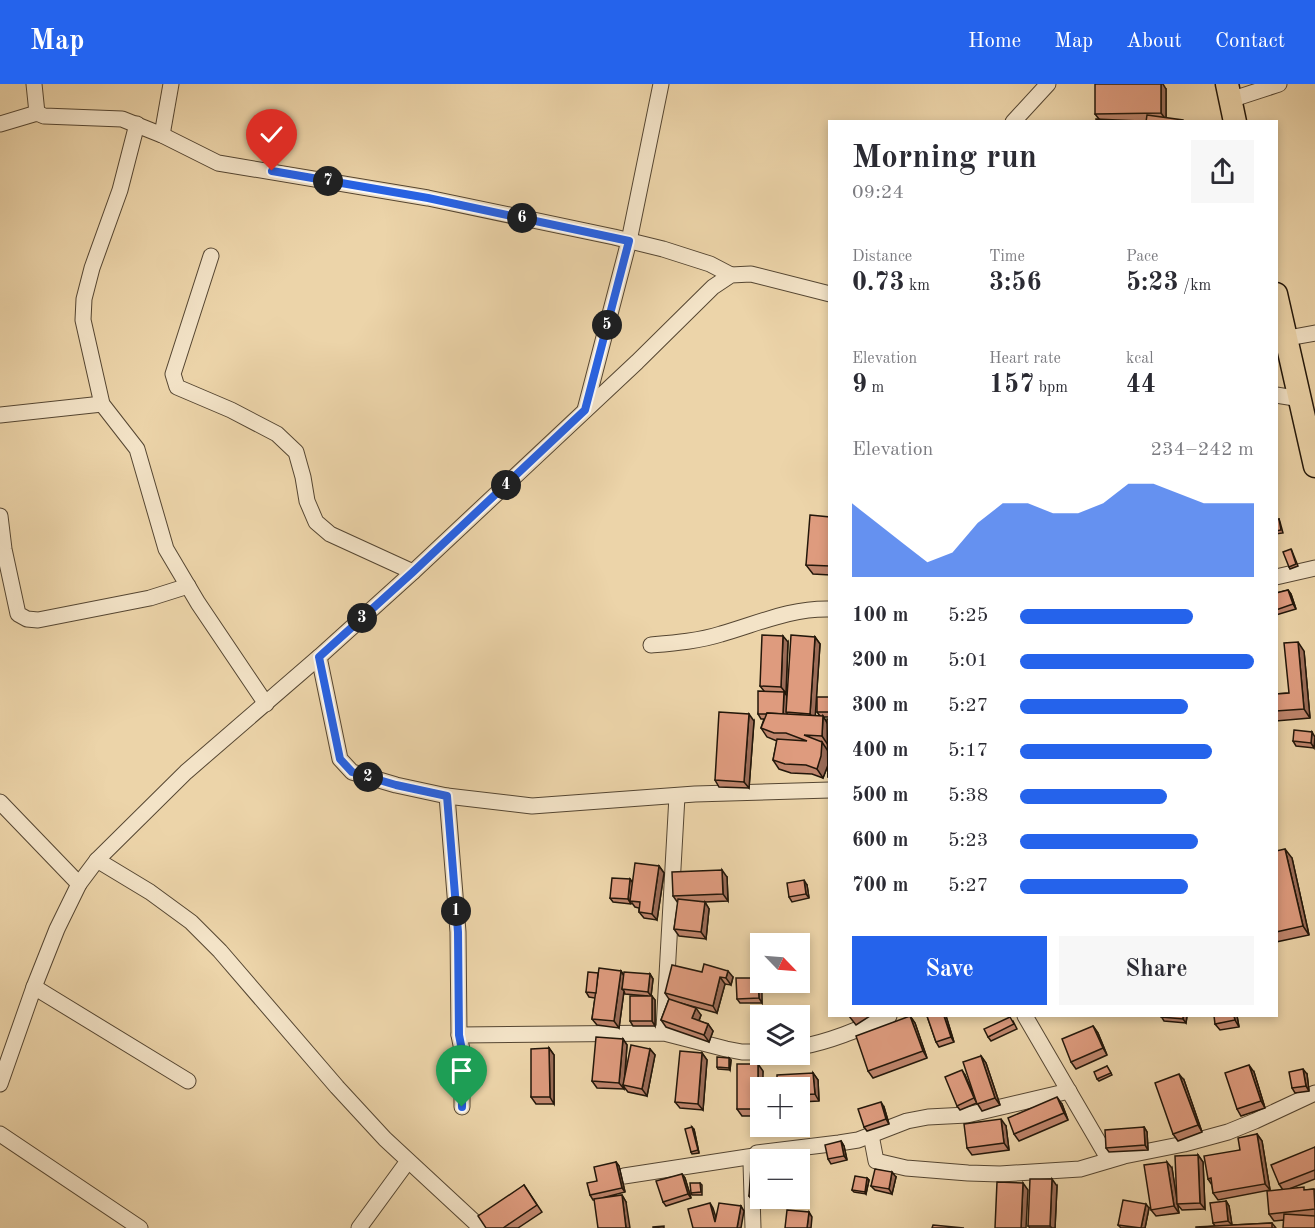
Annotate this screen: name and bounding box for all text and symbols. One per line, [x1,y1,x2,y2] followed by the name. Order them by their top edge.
[30,28,84,56] text: Map
[968,31,1021,52] text: Home
[1054,31,1093,52] text: Map
[1126,31,1182,52] text: About
[1215,31,1285,52] text: Contact
[246,109,297,171] pin
[255,118,288,151] icon: check
[1191,140,1254,203] button: share
[852,142,1037,175] text: Morning run
[313,166,343,196] pin: 7
[323,173,333,189] text: 7
[852,183,904,203] text: 09:24
[507,203,537,233] pin: 6
[517,210,527,226] text: 6
[852,249,912,265] text: Distance
[989,249,1025,265] text: Time
[1126,249,1158,265] text: Pace
[852,270,905,296] text: 0.73
[989,270,1042,296] text: 3:56
[1126,270,1179,296] text: 5:23
[905,278,930,294] text: km
[1179,278,1211,294] text: /km
[592,310,622,340] pin: 5
[602,317,612,333] text: 5
[852,351,917,367] text: Elevation
[989,351,1061,367] text: Heart rate
[1126,351,1154,367] text: kcal
[852,372,867,398] text: 9
[989,372,1034,398] text: 157
[1126,372,1156,398] text: 44
[867,380,884,396] text: m
[1034,380,1068,396] text: bpm
[852,440,933,460] text: Elevation
[1151,440,1254,460] text: 234–242 m
[491,470,521,500] pin: 4
[501,477,511,493] text: 4
[347,603,377,633] pin: 3
[852,606,908,626] text: 100 m
[948,606,988,626] text: 5:25
[357,610,367,626] text: 3
[852,651,908,671] text: 200 m
[948,651,988,671] text: 5:01
[852,696,908,716] text: 300 m
[948,696,988,716] text: 5:27
[852,741,908,761] text: 400 m
[948,741,988,761] text: 5:17
[353,762,383,792] pin: 2
[363,769,373,785] text: 2
[852,786,908,806] text: 500 m
[948,786,988,806] text: 5:38
[852,831,908,851] text: 600 m
[948,831,988,851] text: 5:23
[852,876,908,896] text: 700 m
[948,876,988,896] text: 5:27
[441,896,471,926] pin: 1
[451,903,461,919] text: 1
[750,933,810,993] north arrow
[750,933,810,1209] map controls
[852,936,1047,1005] button: Save
[1059,936,1254,1005] button: Share
[750,1005,810,1065] button: layers
[436,1045,487,1107] pin
[445,1054,478,1087] icon: arrive
[750,1077,810,1137] button: +
[750,1149,810,1209] button: −

